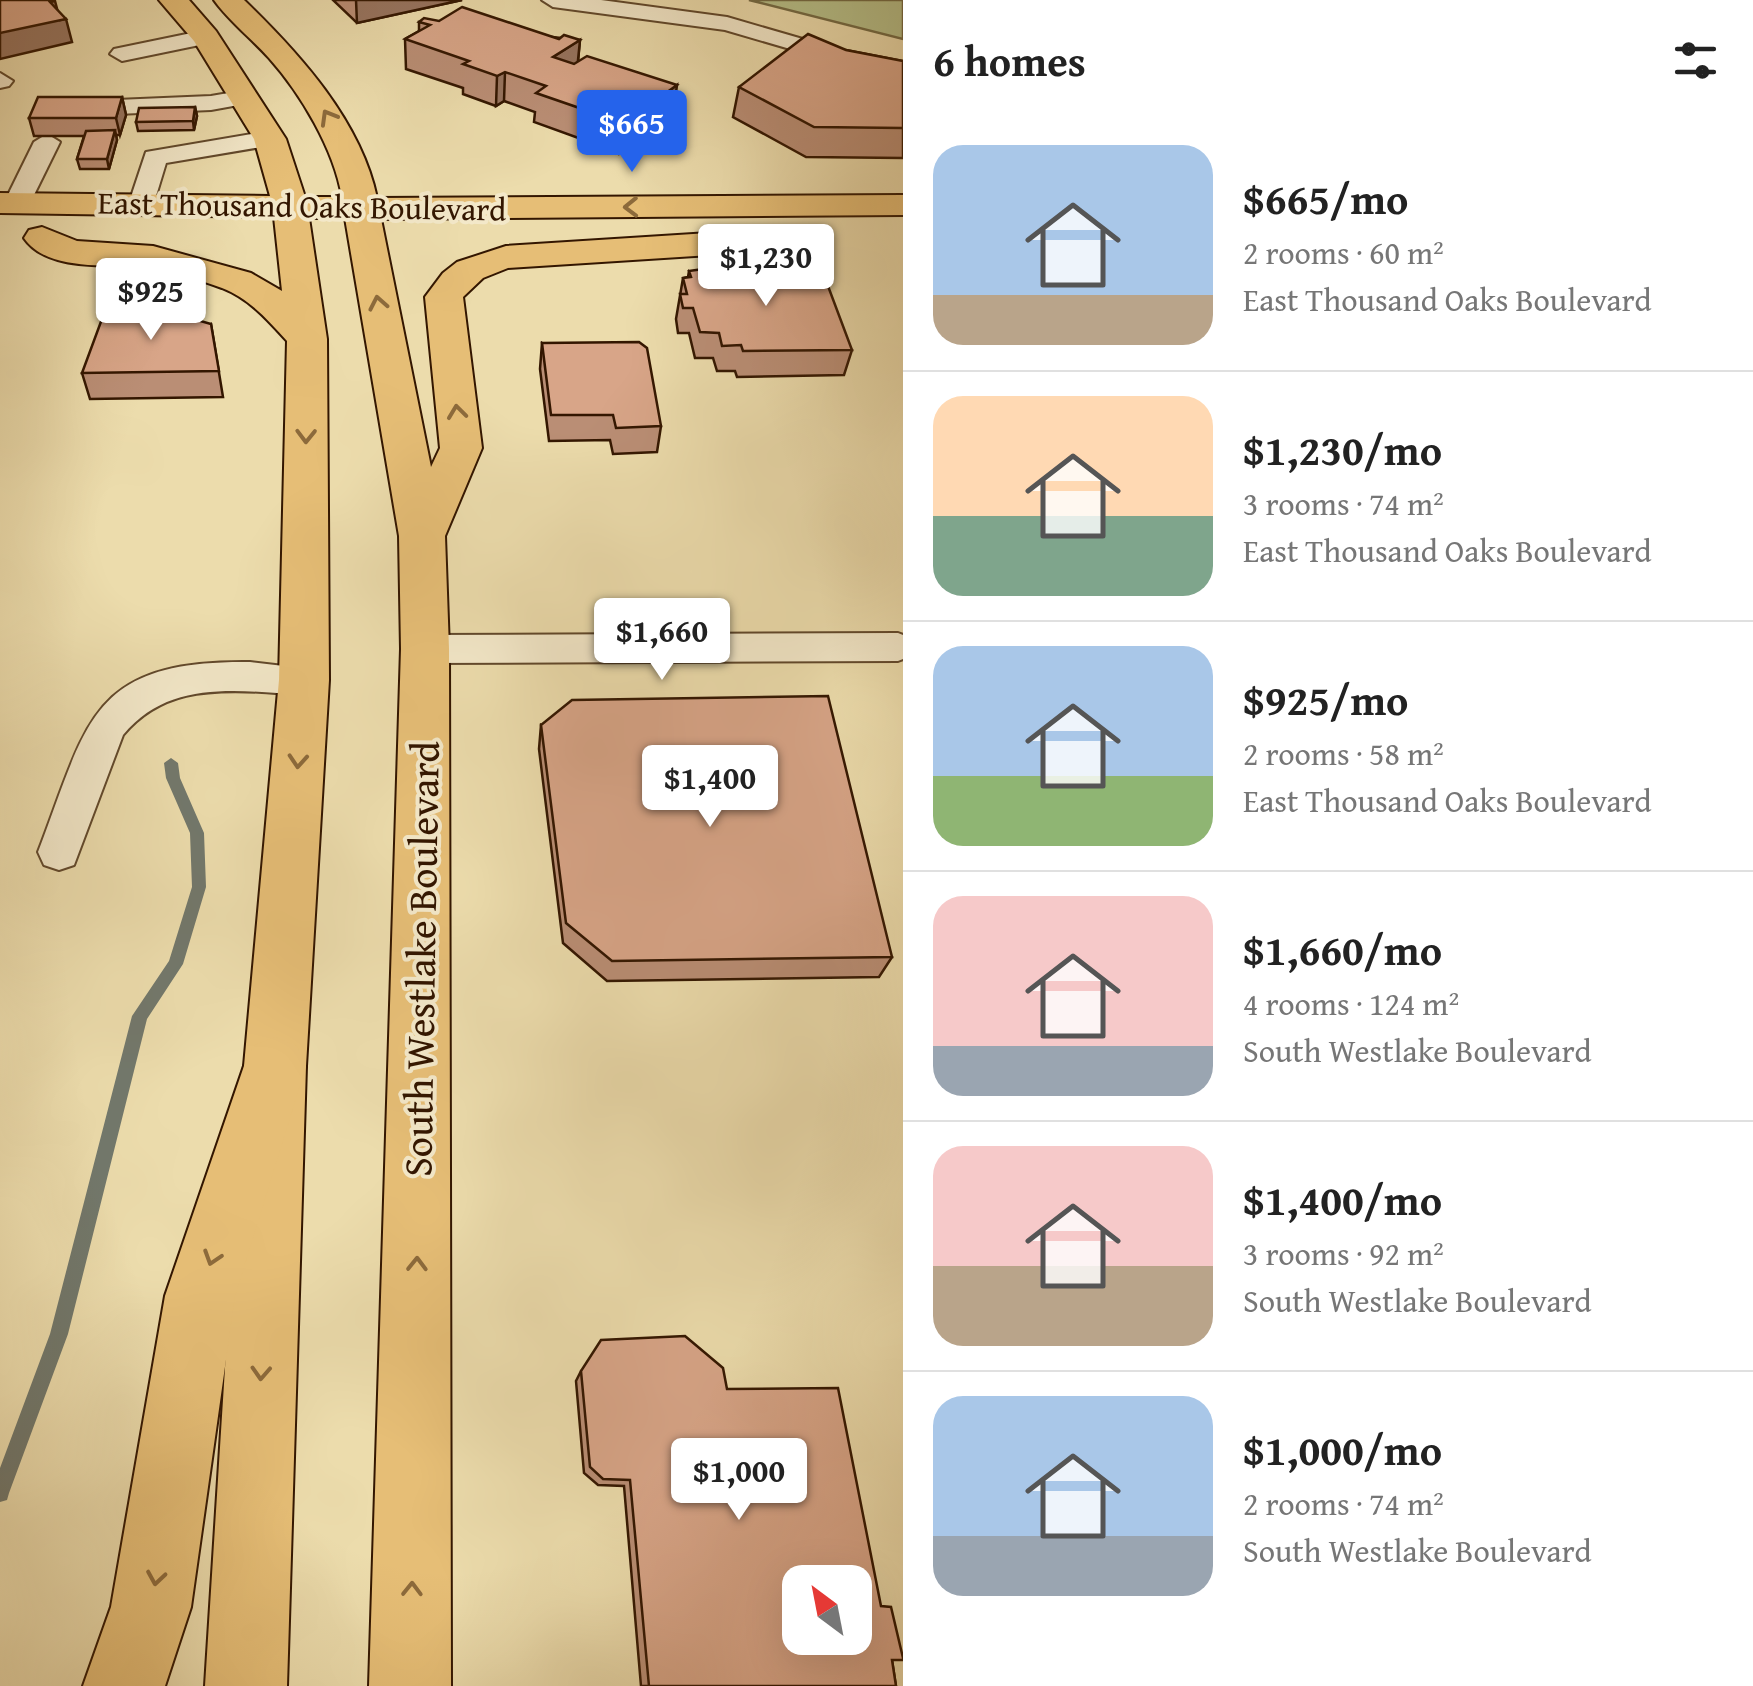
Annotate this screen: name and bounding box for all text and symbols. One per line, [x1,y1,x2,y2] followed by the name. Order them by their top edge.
[933,30,1086,91] text: 6 homes
[1668,33,1723,88] icon: filters
[573,90,691,175] pin: $665
[599,99,665,146] text: $665
[320,110,340,128] one-way arrow
[1243,168,1408,229] text: $665/mo
[97,178,507,233] street label: East Thousand Oaks Boulevard
[1013,185,1133,305] icon: home
[622,196,638,218] one-way arrow
[685,224,847,309] pin: $1,230
[1243,229,1444,276] text: 2 rooms · 60 m²
[720,233,812,280] text: $1,230
[92,258,210,343] pin: $925
[118,267,184,314] text: $925
[1243,276,1652,323] text: East Thousand Oaks Boulevard
[369,295,390,312] one-way arrow
[447,404,468,420] one-way arrow
[1243,419,1442,480] text: $1,230/mo
[295,430,317,445] one-way arrow
[1013,436,1133,556] icon: home
[1243,480,1444,527] text: 3 rooms · 74 m²
[1243,527,1652,574] text: East Thousand Oaks Boulevard
[581,598,743,683] pin: $1,660
[616,607,708,654] text: $1,660
[1243,669,1408,730] text: $925/mo
[1013,686,1133,806] icon: home
[1243,730,1444,777] text: 2 rooms · 58 m²
[387,740,454,1177] street label: South Westlake Boulevard
[629,745,791,830] pin: $1,400
[287,753,309,769] one-way arrow
[664,754,756,801] text: $1,400
[1243,777,1652,824] text: East Thousand Oaks Boulevard
[1243,919,1442,980] text: $1,660/mo
[1013,936,1133,1056] icon: home
[1243,980,1459,1027] text: 4 rooms · 124 m²
[1243,1027,1591,1074] text: South Westlake Boulevard
[1243,1169,1442,1230] text: $1,400/mo
[1013,1186,1133,1306] icon: home
[1243,1230,1444,1277] text: 3 rooms · 92 m²
[204,1249,224,1266] one-way arrow
[406,1255,427,1271] one-way arrow
[1243,1277,1591,1324] text: South Westlake Boulevard
[250,1365,271,1381] one-way arrow
[1243,1419,1442,1480] text: $1,000/mo
[1013,1436,1133,1556] icon: home
[658,1438,820,1523] pin: $1,000
[693,1447,785,1494] text: $1,000
[1243,1480,1444,1527] text: 2 rooms · 74 m²
[1243,1527,1591,1574] text: South Westlake Boulevard
[782,1565,872,1655] north arrow
[782,1565,872,1655] map controls
[146,1569,167,1586] one-way arrow
[401,1580,423,1596] one-way arrow

